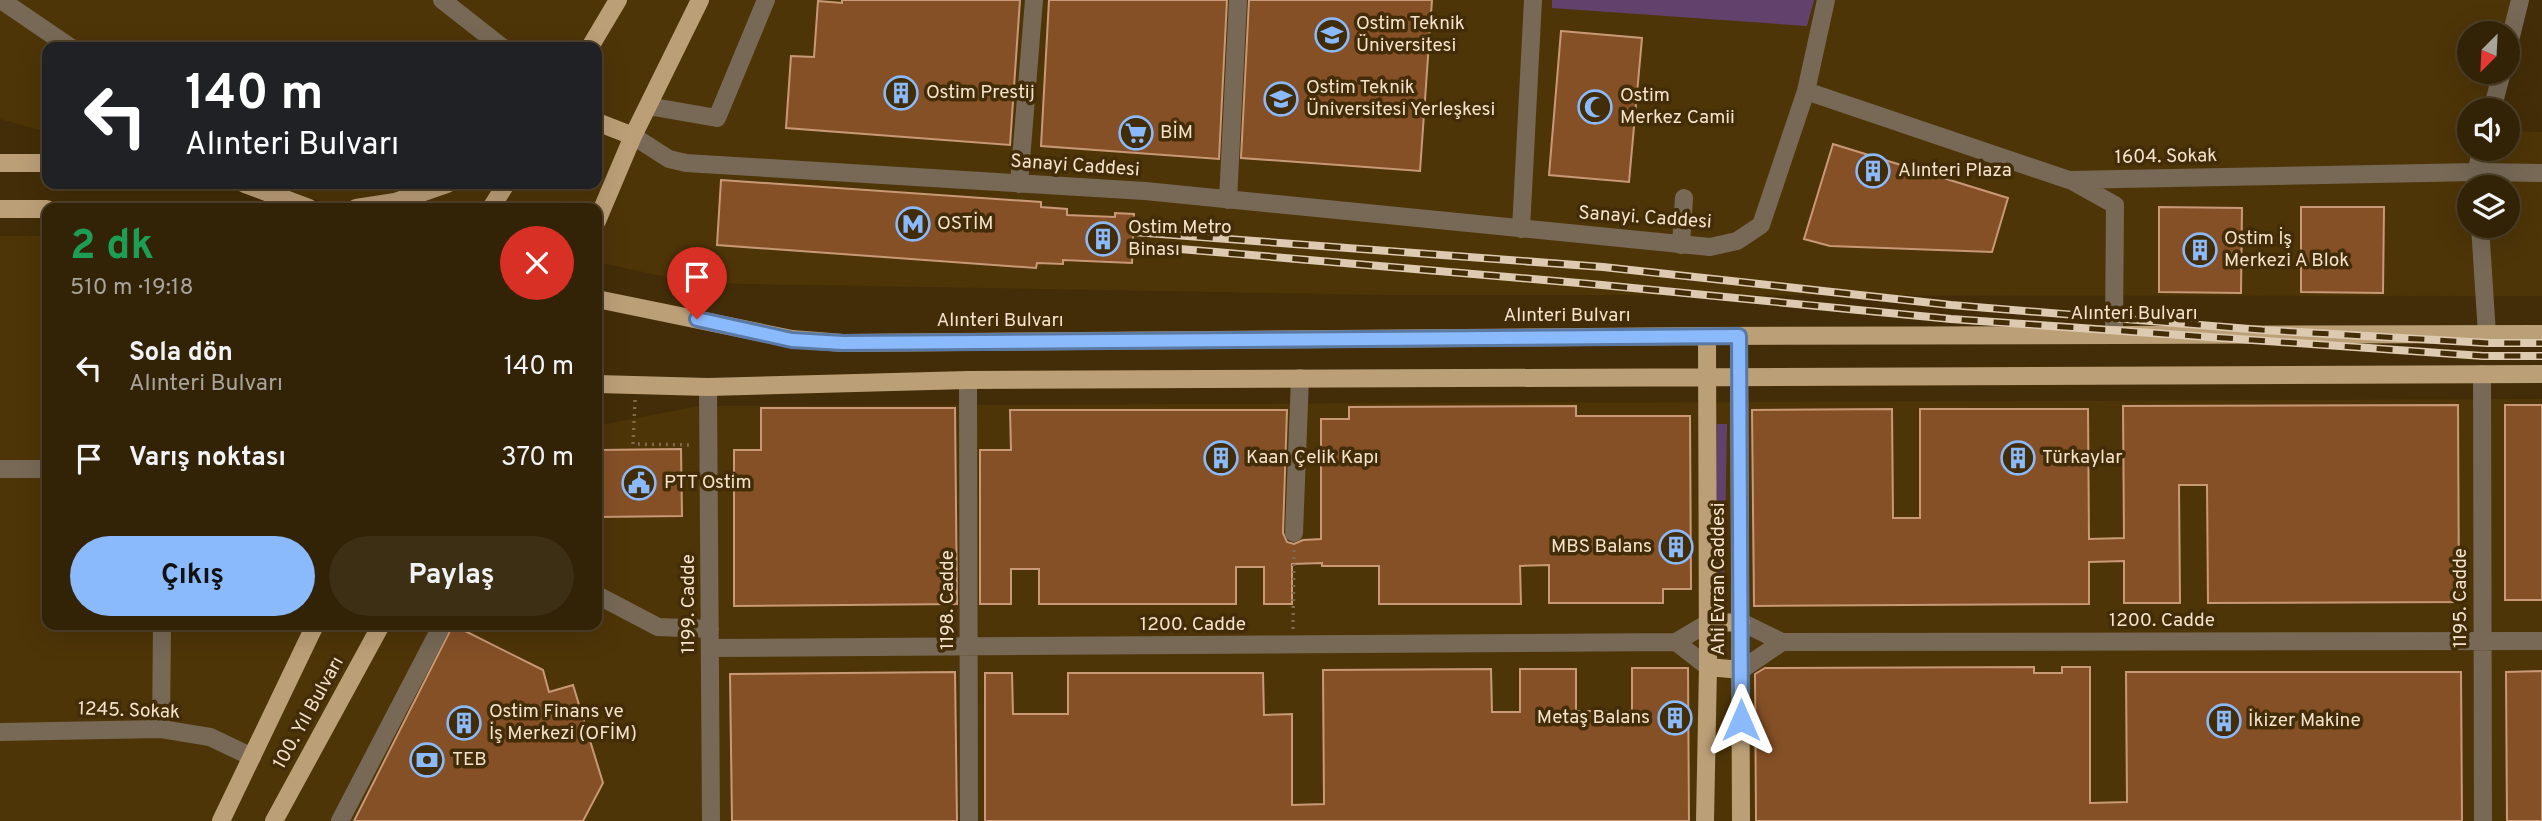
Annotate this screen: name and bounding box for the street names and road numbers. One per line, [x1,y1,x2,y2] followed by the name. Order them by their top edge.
[2115,144,2217,170] street label: 1604. Sokak
[1010,150,1140,182] street label: Sanayi Caddesi
[1577,201,1713,235] street label: Sanayi. Caddesi
[2070,302,2198,326] street label: Alınteri Bulvarı
[1503,304,1631,328] street label: Alınteri Bulvarı
[936,309,1064,333] street label: Alınteri Bulvarı
[1707,502,1731,656] street label: Ahi Evran Caddesi
[2449,548,2473,648] street label: 1195. Cadde
[936,550,960,650] street label: 1198. Cadde
[677,554,701,654] street label: 1199. Cadde
[2109,609,2215,633] street label: 1200. Cadde
[1140,613,1246,637] street label: 1200. Cadde
[268,653,350,773] street label: 100. Yıl Bulvarı
[78,697,180,725] street label: 1245. Sokak

